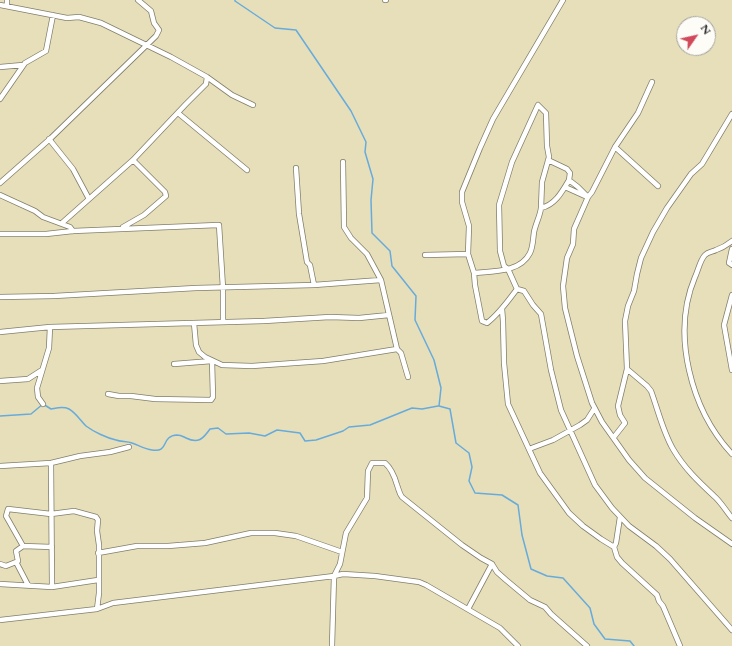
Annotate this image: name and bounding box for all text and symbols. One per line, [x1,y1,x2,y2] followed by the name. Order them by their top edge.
[676,16,716,56] north arrow
[697,21,714,38] text: N

